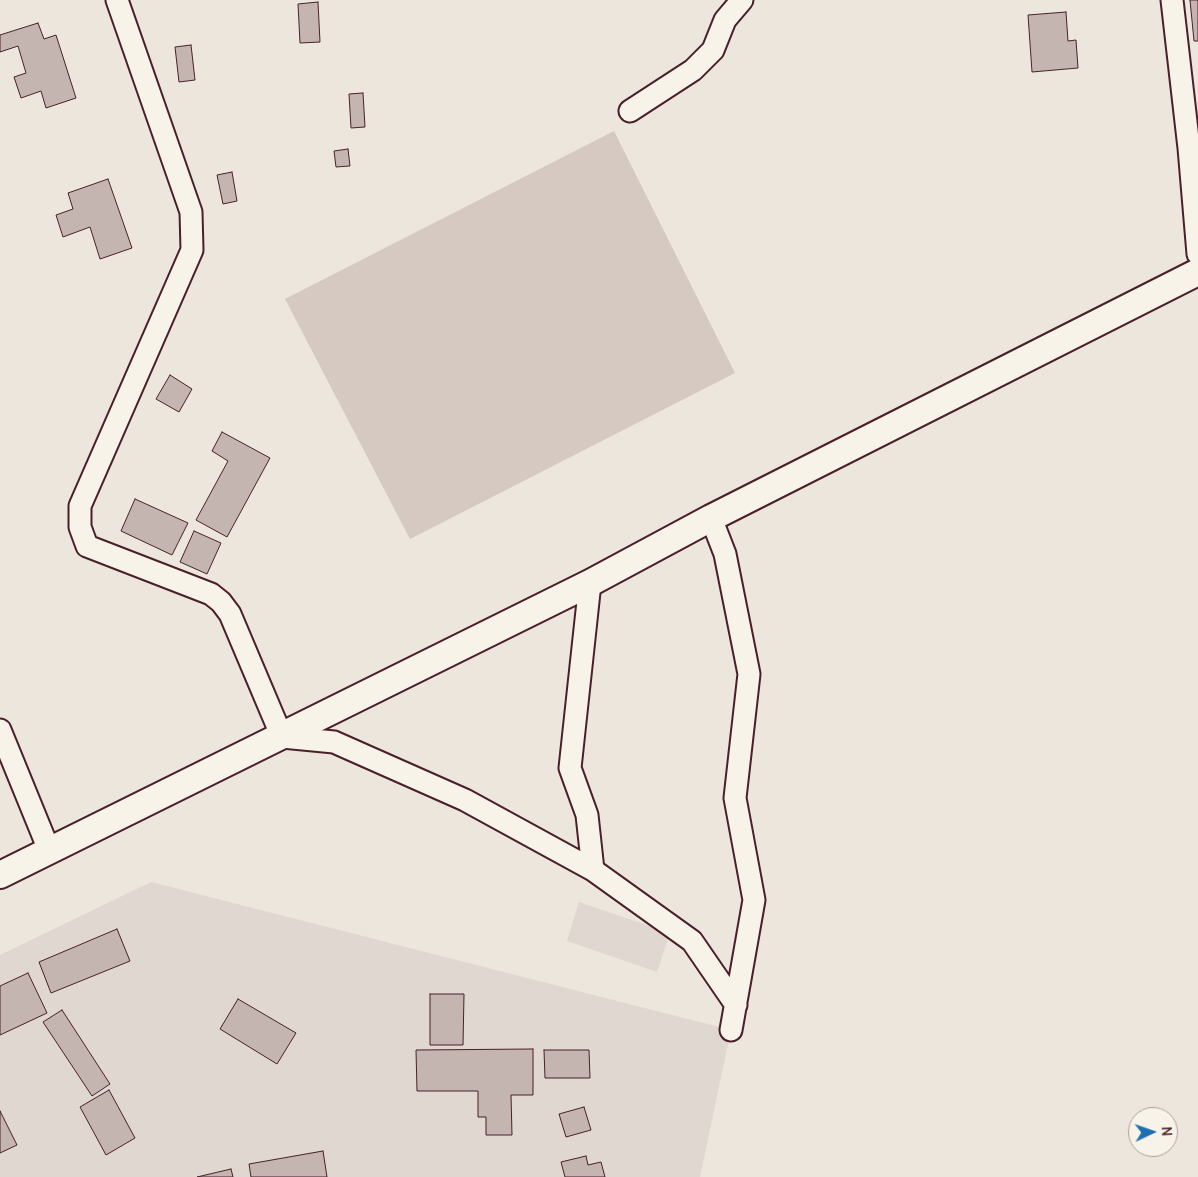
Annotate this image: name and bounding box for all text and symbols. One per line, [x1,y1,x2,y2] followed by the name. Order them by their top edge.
[1128,1107,1178,1157] north arrow
[1158,1126,1176,1137] text: N

